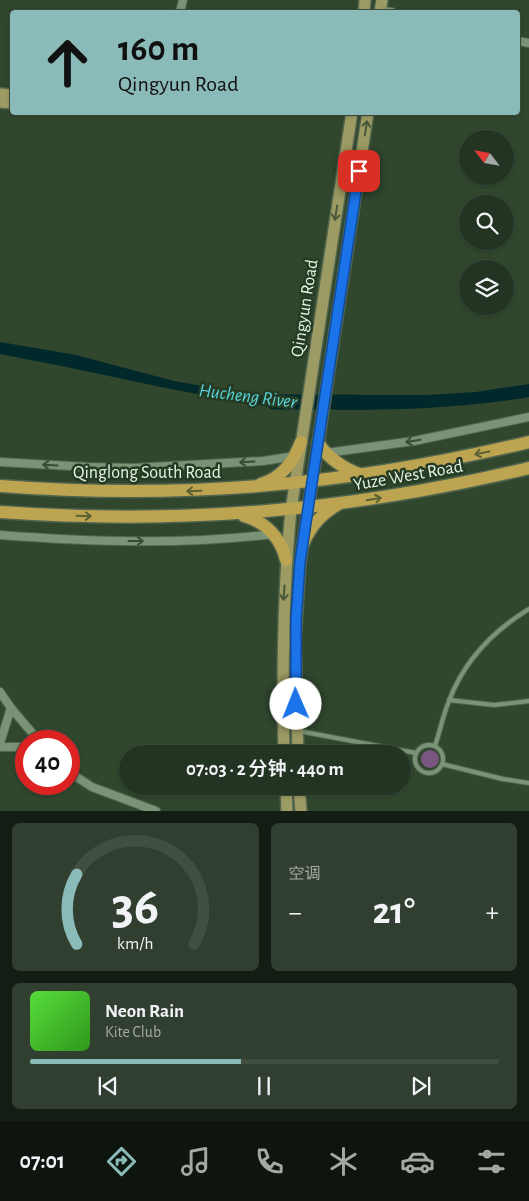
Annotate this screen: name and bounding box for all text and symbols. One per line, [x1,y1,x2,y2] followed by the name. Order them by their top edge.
[35,30,100,95] icon: ahead
[118,32,199,67] text: 160 m
[118,73,239,95] text: Qingyun Road
[361,120,371,136] one-way arrow
[459,130,514,185] north arrow
[459,130,514,315] map controls
[338,150,380,192] pin
[345,157,373,185] icon: arrive
[459,195,514,250] button: search
[331,204,341,220] one-way arrow
[288,258,322,358] street label: Qingyun Road
[459,260,514,315] button: layers
[198,381,299,412] water label: Hucheng River
[405,436,421,446] one-way arrow
[474,449,490,458] one-way arrow
[239,457,255,466] one-way arrow
[352,458,464,494] street label: Yuze West Road
[42,461,58,470] one-way arrow
[73,464,221,482] street label: Qinglong South Road
[186,486,202,496] one-way arrow
[366,494,382,504] one-way arrow
[75,512,91,521] one-way arrow
[128,536,144,546] one-way arrow
[279,585,289,601] one-way arrow
[269,677,321,729] position arrow
[15,730,80,795] speed limit sign: 40
[186,760,344,779] text: 07:03 · 2 分钟 · 440 m
[289,866,321,882] text: 空调
[111,881,159,933] text: 36
[372,893,415,931] text: 21°
[289,899,302,927] text: −
[486,899,499,927] text: +
[117,935,154,953] text: km/h
[105,1002,184,1021] text: Neon Rain
[105,1024,161,1040] text: Kite Club
[94,1072,122,1100] icon: previous
[250,1072,278,1100] icon: pause
[407,1072,435,1100] icon: next
[104,1144,139,1179] icon: directions
[178,1144,213,1179] icon: music
[252,1144,287,1179] icon: phone
[326,1144,361,1179] icon: climate
[400,1144,435,1179] icon: car
[474,1144,509,1179] icon: filters
[20,1150,65,1172] text: 07:01

